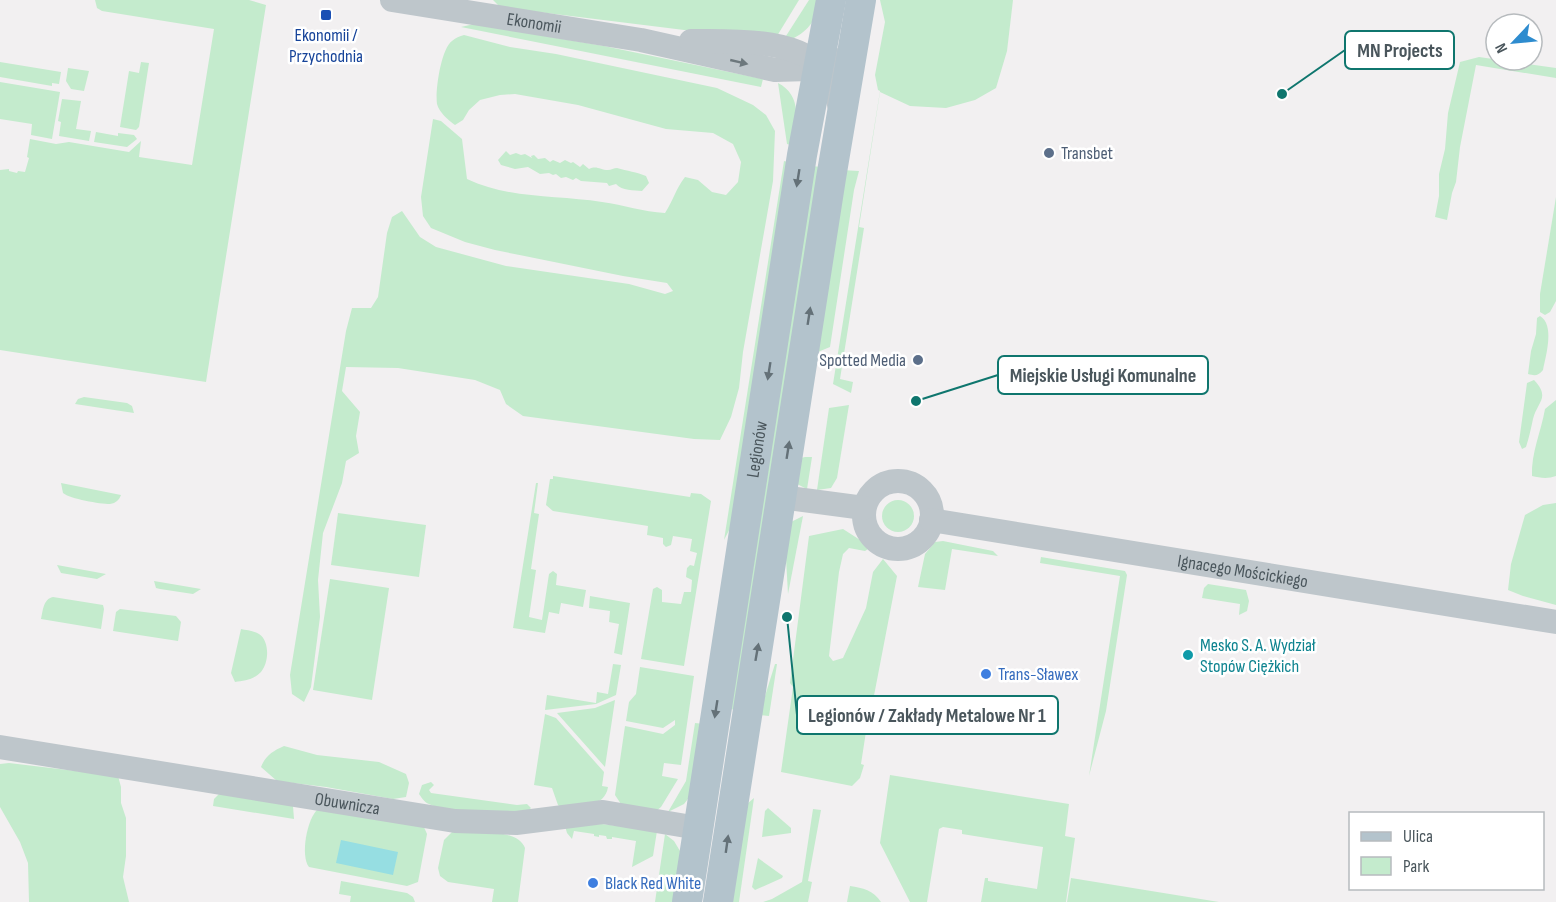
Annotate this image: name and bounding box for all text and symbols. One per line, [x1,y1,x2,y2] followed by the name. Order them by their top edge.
[319,8,333,22] marker: Ekonomii / Przychodnia
[505,9,563,38] street label: Ekonomii
[1484,12,1544,72] north arrow
[289,25,363,67] place label: Ekonomii / Przychodnia
[1345,31,1454,69] callout: MN Projects
[1357,39,1443,63] text: MN Projects
[1491,40,1512,56] text: N
[729,58,748,67] one-way arrow
[1061,143,1114,164] place label: Transbet
[1042,146,1056,160] marker: Transbet
[794,169,803,188] one-way arrow
[805,307,814,326] one-way arrow
[819,350,906,371] place label: Spotted Media
[911,353,925,367] marker: Spotted Media
[998,356,1208,394] callout: Miejskie Usługi Komunalne
[764,361,773,380] one-way arrow
[1010,364,1196,388] text: Miejskie Usługi Komunalne
[742,420,772,479] street label: Legionów
[784,440,793,459] one-way arrow
[1176,550,1310,592] street label: Ignacego Mościckiego
[1200,635,1316,677] place label: Mesko S. A. Wydział Stopów Ciężkich
[753,643,762,662] one-way arrow
[1181,648,1195,662] marker: Mesko S. A. Wydział Stopów Ciężkich
[998,664,1078,685] place label: Trans-Sławex
[979,667,993,681] marker: Trans-Sławex
[797,696,1058,734] callout: Legionów / Zakłady Metalowe Nr 1
[712,699,721,718] one-way arrow
[808,704,1046,728] text: Legionów / Zakłady Metalowe Nr 1
[313,788,381,820] street label: Obuwnicza
[1349,812,1544,890] legend
[1403,826,1433,847] text: Ulica
[722,835,731,854] one-way arrow
[1403,856,1429,877] text: Park
[605,873,701,894] place label: Black Red White
[586,876,600,890] marker: Black Red White

